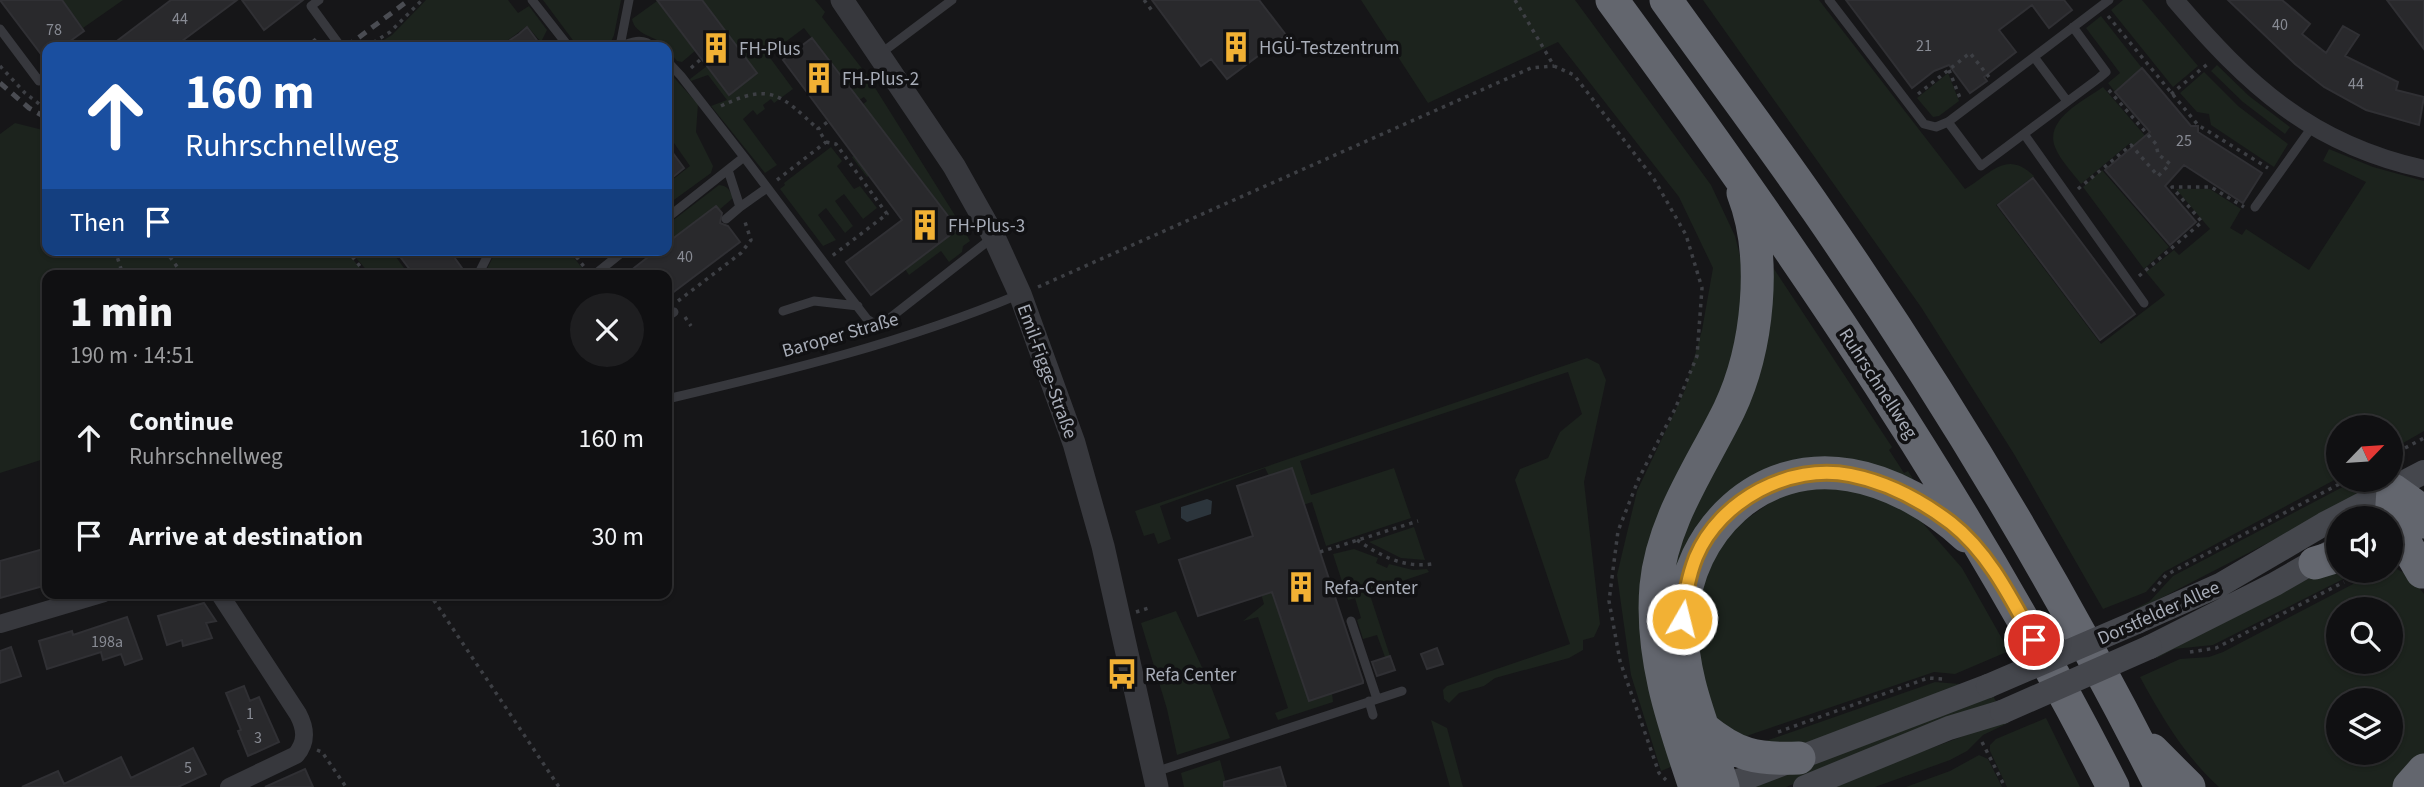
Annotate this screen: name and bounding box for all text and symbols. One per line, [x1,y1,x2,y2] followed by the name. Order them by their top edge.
[172,8,188,30] house number: 44
[2272,14,2288,36] house number: 40
[46,19,62,41] house number: 78
[1219,30,1253,64] building icon: HGÜ-Testzentrum
[699,31,733,65] building icon: FH-Plus
[1259,35,1400,62] place label: HGÜ-Testzentrum
[1916,35,1932,57] house number: 21
[739,36,801,63] place label: FH-Plus
[185,58,314,128] text: 160 m
[802,61,836,95] building icon: FH-Plus-2
[842,66,919,93] place label: FH-Plus-2
[70,70,161,161] icon: ahead
[2348,73,2364,95] house number: 44
[185,123,399,169] text: Ruhrschnellweg
[2176,130,2192,152] house number: 25
[139,203,177,241] icon: arrive
[70,204,125,241] text: Then
[908,208,942,242] building icon: FH-Plus-3
[948,213,1025,240] place label: FH-Plus-3
[677,246,693,268] house number: 40
[70,283,173,343] text: 1 min
[570,293,644,367] button: close
[1010,300,1083,443] street label: Emil-Figge-Straße
[779,306,902,365] street label: Baroper Straße
[1832,323,1924,445] street label: Ruhrschnellweg
[70,339,194,372] text: 190 m · 14:51
[129,403,234,440] text: Continue
[2326,415,2403,492] north arrow
[2326,415,2403,765] map controls
[70,419,108,457] icon: ahead
[578,420,644,457] text: 160 m
[129,440,283,473] text: Ruhrschnellweg
[2326,506,2403,583] button: sound
[70,517,108,555] icon: arrive
[129,518,363,555] text: Arrive at destination
[591,518,644,555] text: 30 m
[1284,570,1318,604] building icon: Refa-Center
[2093,574,2224,652] street label: Dorstfelder Allee
[1324,575,1418,602] place label: Refa-Center
[1645,582,1719,656] position arrow
[2326,597,2403,674] button: search
[2004,610,2064,670] pin
[2015,621,2053,659] icon: arrive
[91,631,123,653] house number: 198a
[1105,657,1139,691] bus stop icon: Refa Center
[1145,662,1237,689] place label: Refa Center
[2326,688,2403,765] button: layers
[246,703,254,725] house number: 1
[254,727,262,749] house number: 3
[184,757,192,779] house number: 5

